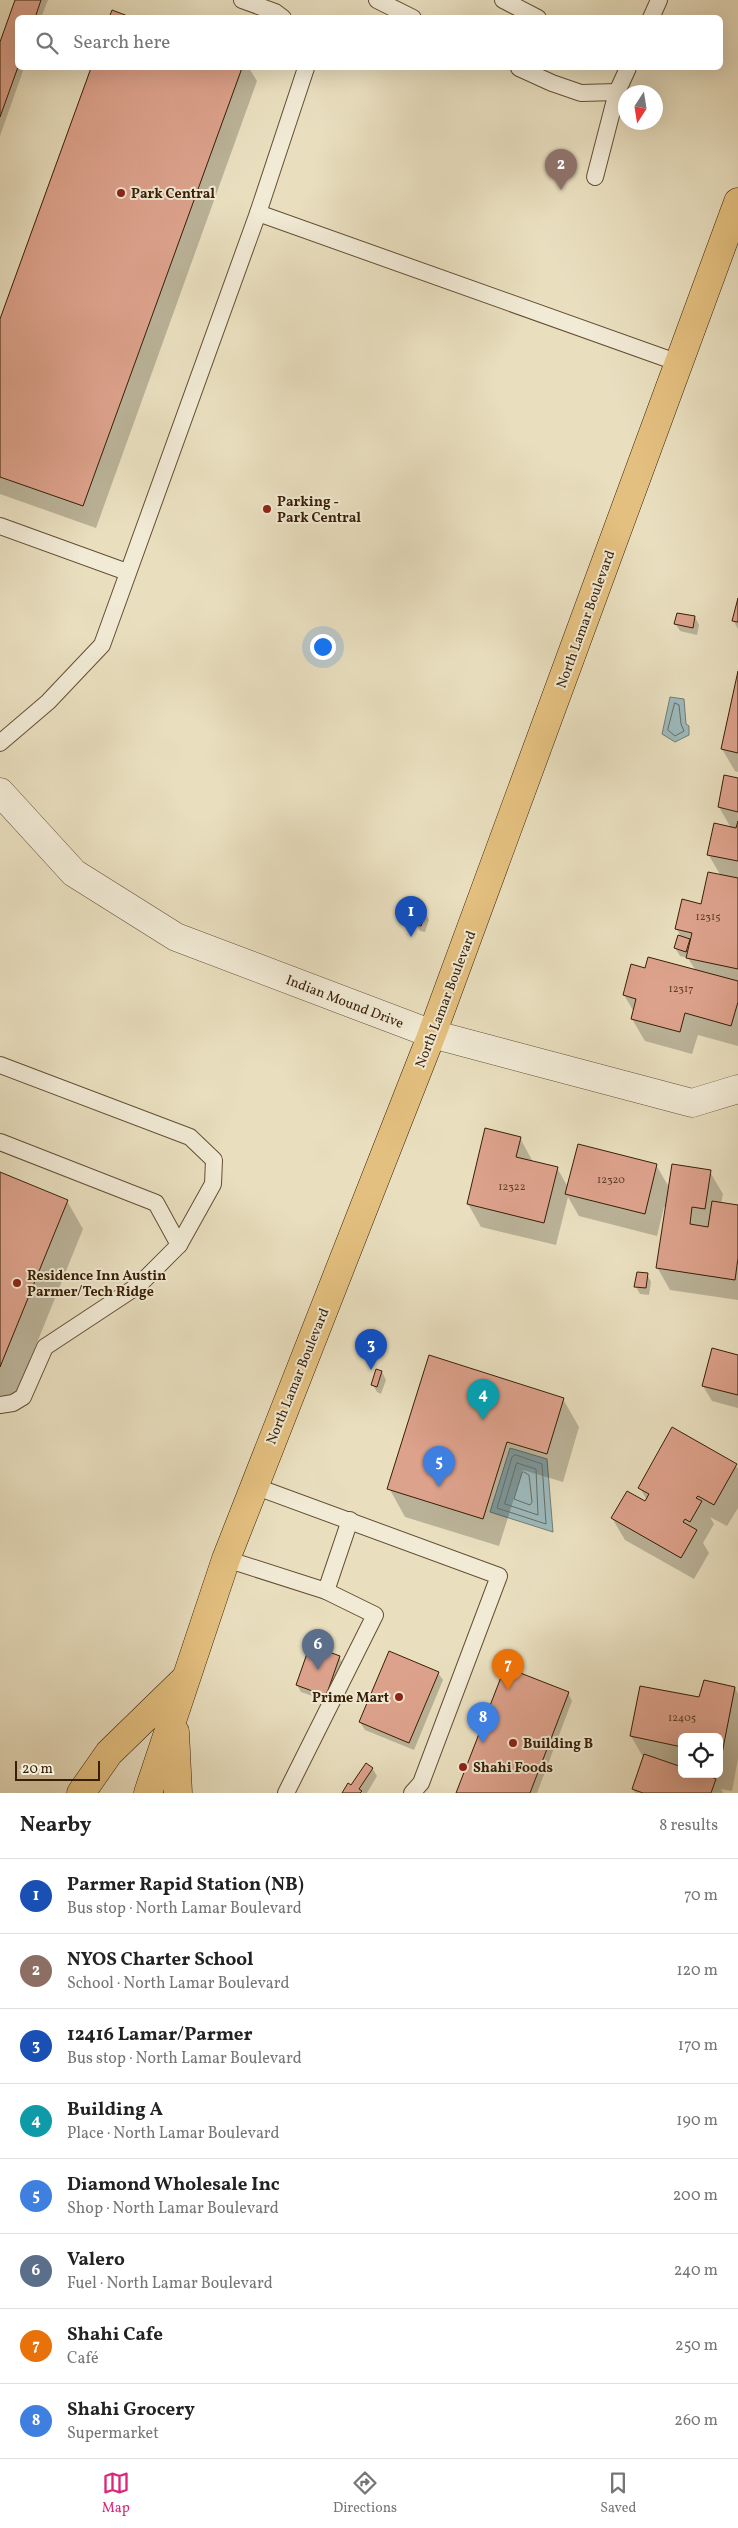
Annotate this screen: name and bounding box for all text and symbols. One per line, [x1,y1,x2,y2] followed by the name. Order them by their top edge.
[15,15,723,70] search box
[33,29,61,57] icon: search
[73,30,170,56] text: Search here
[618,85,663,130] north arrow
[545,149,577,190] pin: 2
[131,185,215,204] place label: Park Central
[115,187,127,199] marker: Park Central
[277,493,361,528] place label: Parking - Park Central
[261,503,273,515] marker: Parking - Park Central
[553,548,620,691] street label: North Lamar Boulevard
[310,634,336,660] your location
[395,896,427,937] pin: 1
[695,910,721,925] house number: 12315
[411,928,481,1071] street label: North Lamar Boulevard
[283,971,406,1034] street label: Indian Mound Drive
[668,982,694,997] house number: 12317
[597,1173,625,1188] house number: 12320
[498,1180,526,1195] house number: 12322
[27,1267,166,1302] place label: Residence Inn Austin Parmer/Tech Ridge
[11,1277,23,1289] marker: Residence Inn Austin Parmer/Tech Ridge
[262,1305,334,1448] street label: North Lamar Boulevard
[355,1329,387,1370] pin: 3
[467,1379,499,1420] pin: 4
[423,1446,455,1487] pin: 5
[302,1629,334,1670] pin: 6
[492,1649,524,1690] pin: 7
[312,1689,389,1708] place label: Prime Mart
[393,1691,405,1703] marker: Prime Mart
[467,1702,499,1743] pin: 8
[668,1711,696,1726] house number: 12405
[678,1733,723,1778] map controls
[678,1733,723,1778] button: locate
[523,1735,593,1754] place label: Building B
[507,1737,519,1749] marker: Building B
[15,1758,100,1781] scale bar
[473,1759,553,1778] place label: Shahi Foods
[22,1760,53,1779] text: 20 m
[457,1761,469,1773] marker: Shahi Foods
[20,1811,91,1840] text: Nearby
[659,1815,718,1837] text: 8 results
[67,1872,304,1898] text: Parmer Rapid Station (NB)
[33,1885,39,1907] text: 1
[684,1885,718,1907] text: 70 m
[67,1898,302,1920] text: Bus stop · North Lamar Boulevard
[67,1947,254,1973] text: NYOS Charter School
[32,1960,40,1982] text: 2
[676,1960,718,1982] text: 120 m
[67,1973,290,1995] text: School · North Lamar Boulevard
[67,2022,252,2048] text: 12416 Lamar/Parmer
[32,2035,40,2057] text: 3
[678,2035,718,2057] text: 170 m
[67,2048,302,2070] text: Bus stop · North Lamar Boulevard
[67,2097,163,2123] text: Building A
[31,2110,41,2132] text: 4
[676,2110,718,2132] text: 190 m
[67,2123,280,2145] text: Place · North Lamar Boulevard
[67,2172,280,2198] text: Diamond Wholesale Inc
[32,2185,40,2207] text: 5
[673,2185,718,2207] text: 200 m
[67,2198,279,2220] text: Shop · North Lamar Boulevard
[67,2247,125,2273] text: Valero
[32,2260,40,2282] text: 6
[674,2260,718,2282] text: 240 m
[67,2273,273,2295] text: Fuel · North Lamar Boulevard
[67,2322,163,2348] text: Shahi Cafe
[32,2335,40,2357] text: 7
[675,2335,718,2357] text: 250 m
[67,2348,98,2370] text: Café
[67,2397,195,2423] text: Shahi Grocery
[32,2410,40,2432] text: 8
[674,2410,718,2432] text: 260 m
[67,2423,159,2445] text: Supermarket
[102,2469,130,2518] tab: Map
[333,2469,397,2518] tab: Directions
[600,2469,636,2518] tab: Saved

